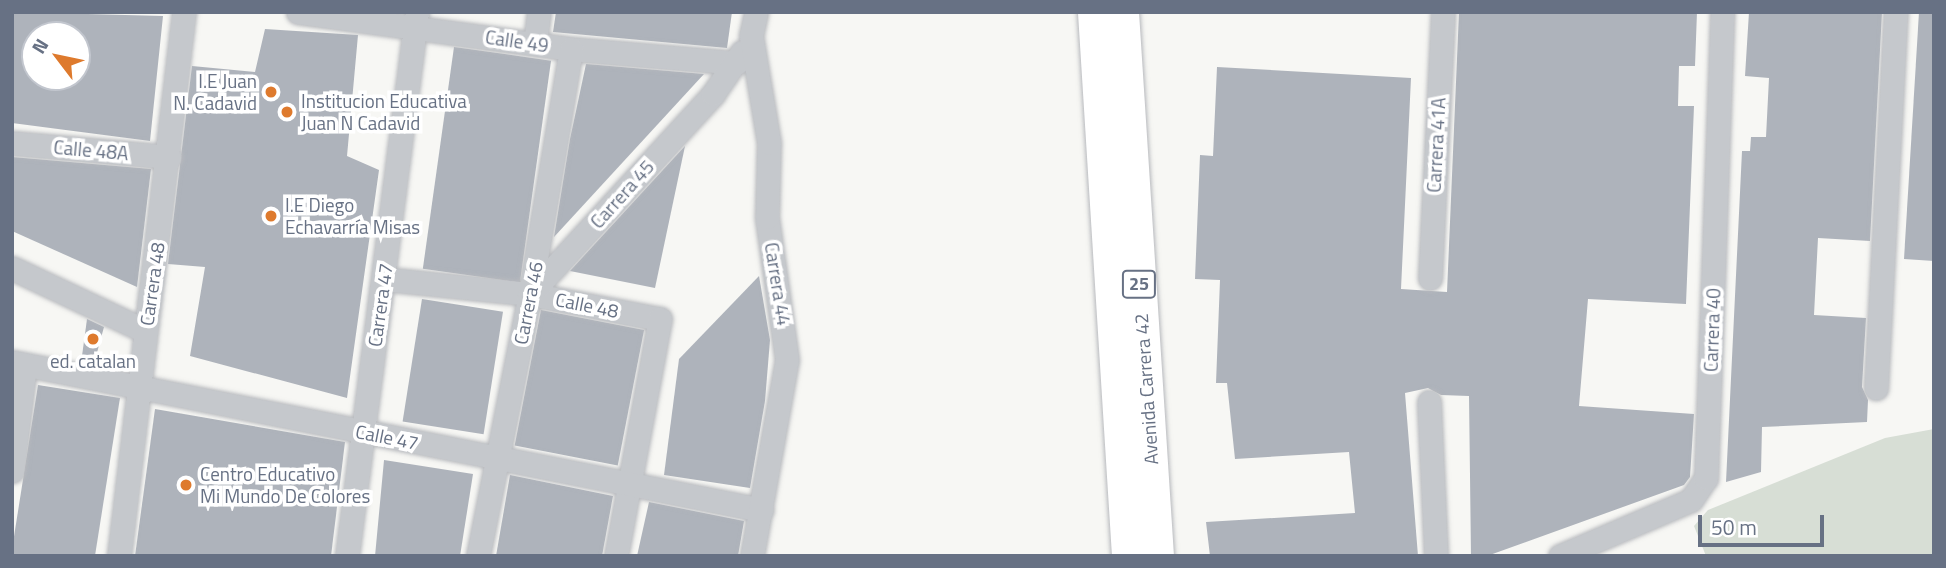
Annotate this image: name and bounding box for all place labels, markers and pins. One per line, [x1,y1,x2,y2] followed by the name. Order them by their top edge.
[173,70,257,114] place label: I.E Juan N. Cadavid
[263,84,279,100] marker: I.E Juan N. Cadavid
[301,90,467,134] place label: Institucion Educativa Juan N Cadavid
[279,104,295,120] marker: Institucion Educativa Juan N Cadavid
[285,194,420,238] place label: I.E Diego Echavarría Misas
[263,208,279,224] marker: I.E Diego Echavarría Misas
[85,331,101,347] marker: ed. catalan
[50,350,136,372] place label: ed. catalan
[200,463,370,507] place label: Centro Educativo Mi Mundo De Colores
[178,477,194,493] marker: Centro Educativo Mi Mundo De Colores

